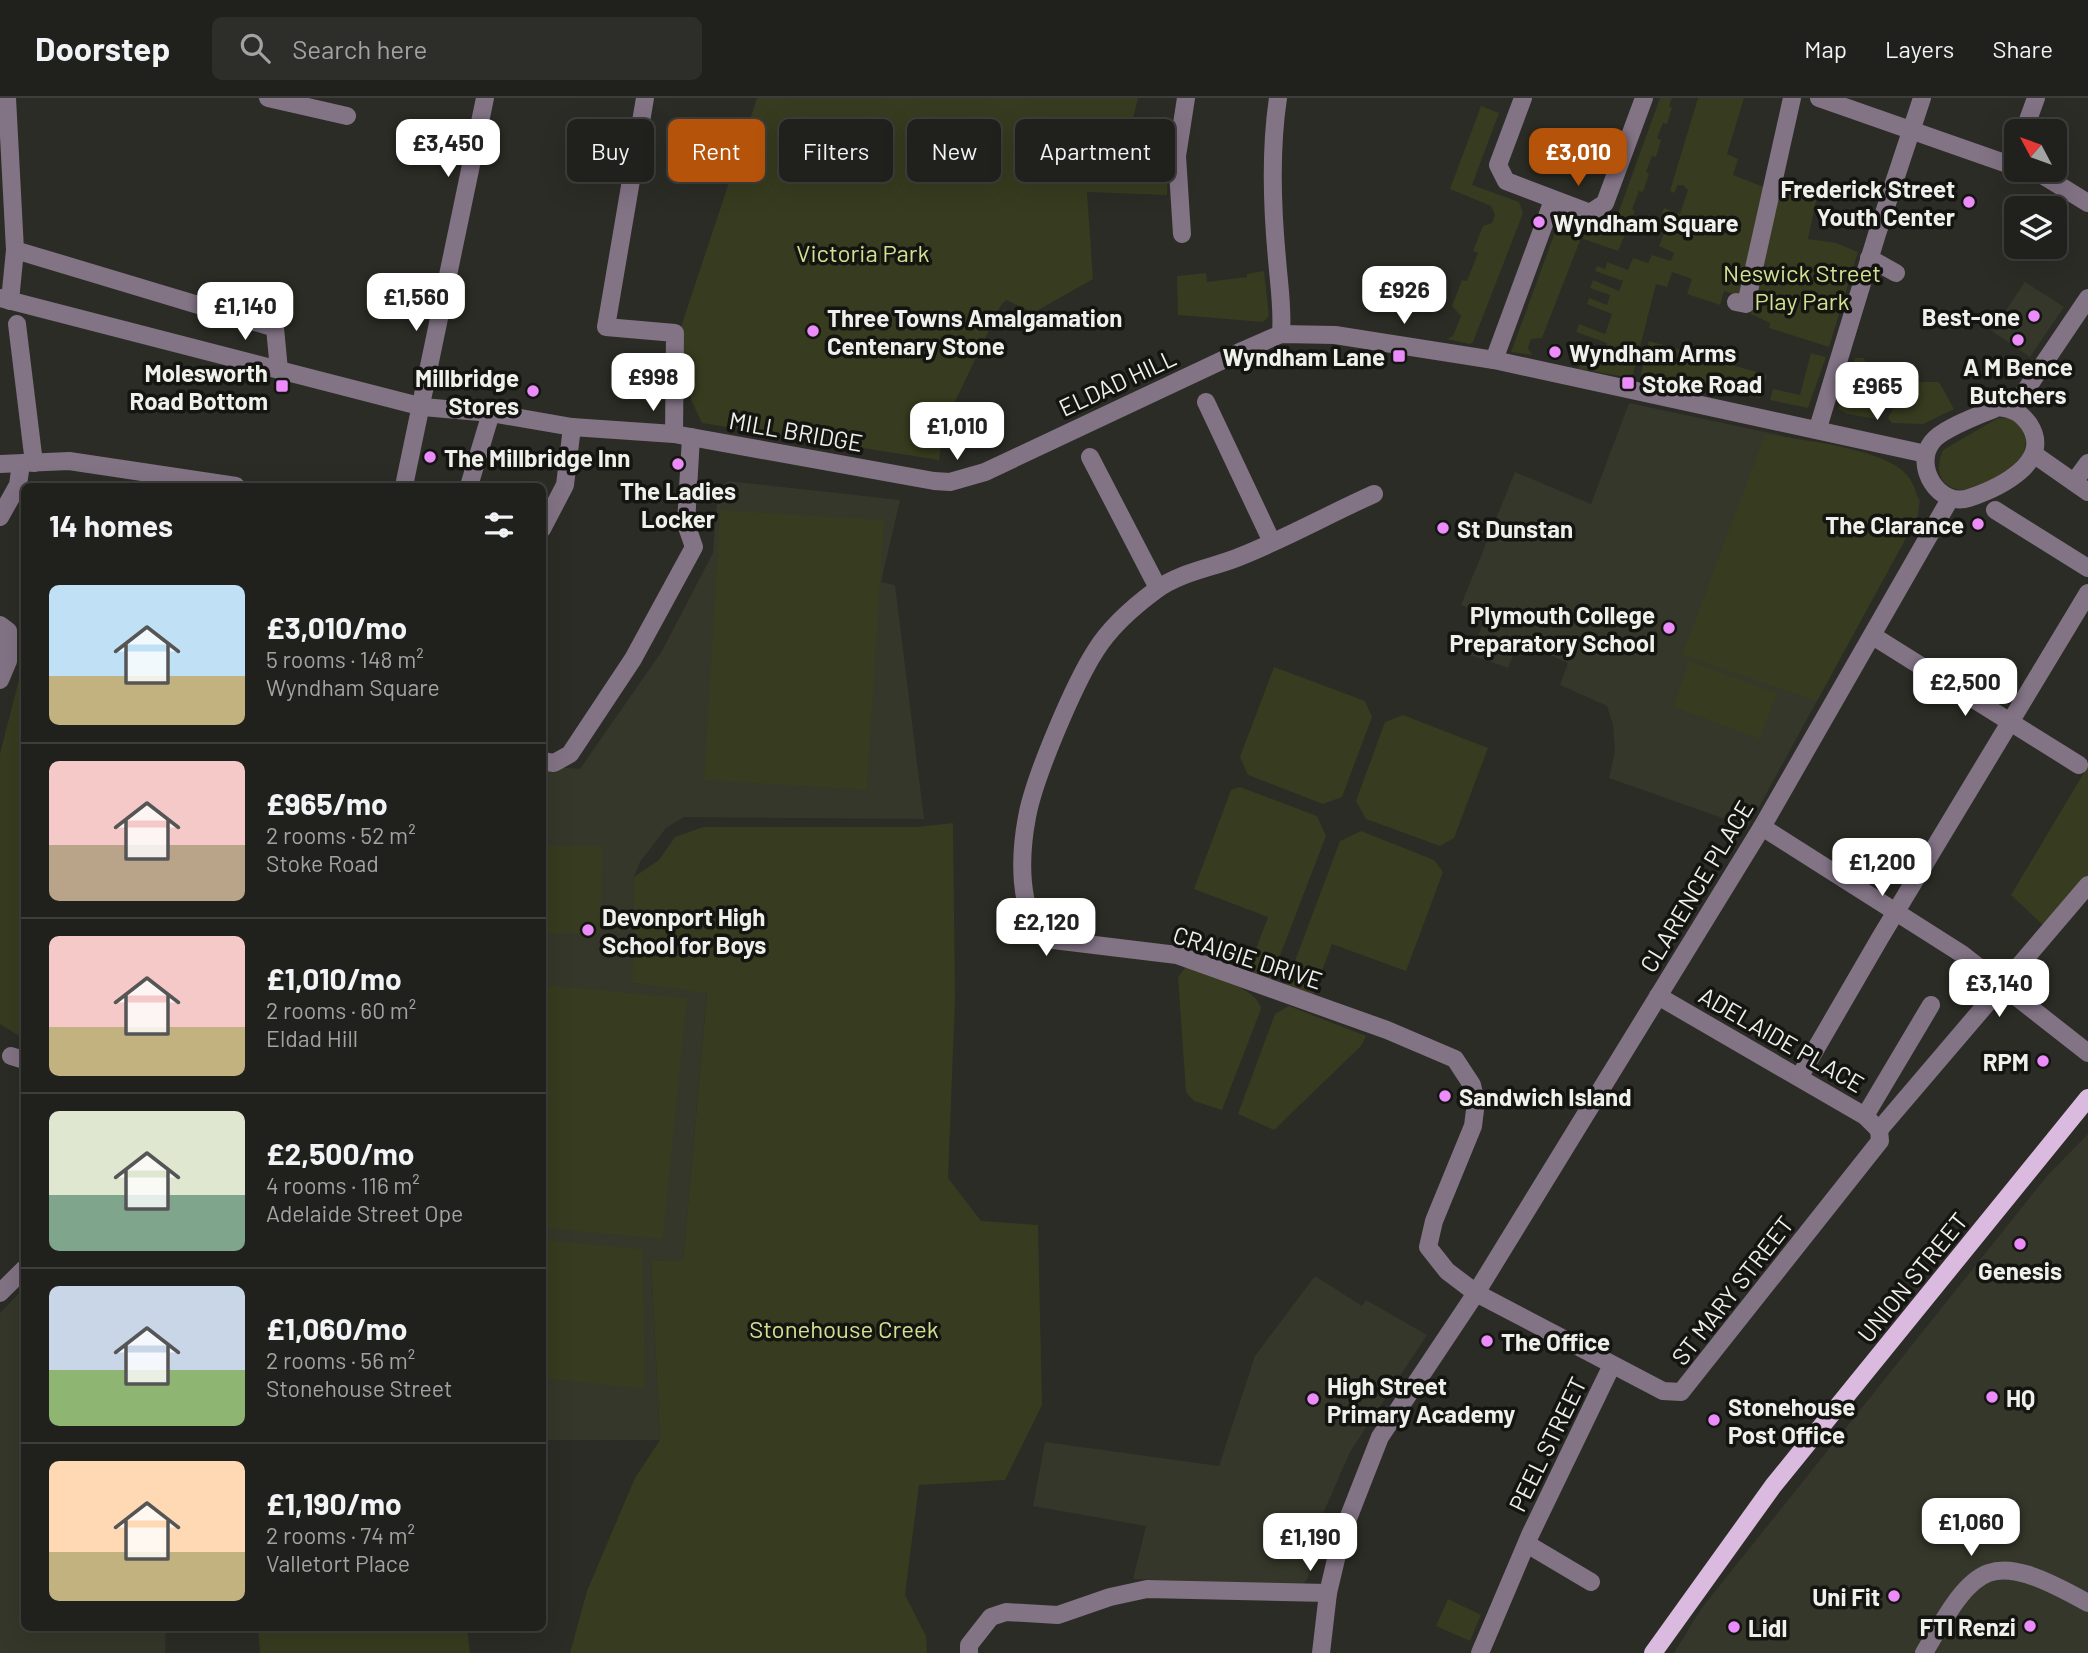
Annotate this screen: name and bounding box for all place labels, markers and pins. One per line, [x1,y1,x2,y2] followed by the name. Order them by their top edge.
[391,120,505,179] pin: £3,450
[1521,129,1635,188] pin: £3,010
[1780,174,1955,231] place label: Frederick Street Youth Center
[1961,194,1977,210] marker: Frederick Street Youth Center
[1553,208,1739,237] place label: Wyndham Square
[1531,214,1547,230] marker: Wyndham Square
[1363,266,1445,326] pin: £926
[359,274,473,333] pin: £1,560
[188,282,302,342] pin: £1,140
[1922,302,2020,331] place label: Best-one
[827,303,1122,360] place label: Three Towns Amalgamation Centenary Stone
[2026,308,2042,324] marker: Best-one
[805,323,821,339] marker: Three Towns Amalgamation Centenary Stone
[2010,332,2026,348] marker: A M Bence Butchers
[1569,338,1736,367] place label: Wyndham Arms
[1223,342,1385,371] place label: Wyndham Lane
[1547,344,1563,360] marker: Wyndham Arms
[1391,348,1407,364] marker: Wyndham Lane
[1963,352,2073,409] place label: A M Bence Butchers
[612,354,694,413] pin: £998
[130,358,268,415] place label: Molesworth Road Bottom
[1836,362,1918,422] pin: £965
[415,363,519,420] place label: Millbridge Stores
[1642,369,1762,398] place label: Stoke Road
[1620,375,1636,391] marker: Stoke Road
[274,378,290,394] marker: Molesworth Road Bottom
[525,383,541,399] marker: Millbridge Stores
[900,402,1014,462] pin: £1,010
[444,443,630,472] place label: The Millbridge Inn
[422,449,438,465] marker: The Millbridge Inn
[670,456,686,472] marker: The Ladies Locker
[620,476,736,533] place label: The Ladies Locker
[1825,510,1964,539] place label: The Clarance
[1457,514,1573,543] place label: St Dunstan
[1970,516,1986,532] marker: The Clarance
[1435,520,1451,536] marker: St Dunstan
[1449,600,1655,657] place label: Plymouth College Preparatory School
[1661,620,1677,636] marker: Plymouth College Preparatory School
[1908,658,2022,718] pin: £2,500
[1825,838,1939,898] pin: £1,200
[989,898,1103,958] pin: £2,120
[602,902,766,959] place label: Devonport High School for Boys
[580,922,596,938] marker: Devonport High School for Boys
[1942,960,2056,1019] pin: £3,140
[1983,1047,2029,1076] place label: RPM
[2035,1053,2051,1069] marker: RPM
[1459,1082,1632,1111] place label: Sandwich Island
[1437,1088,1453,1104] marker: Sandwich Island
[2012,1236,2028,1252] marker: Genesis
[1978,1256,2062,1285] place label: Genesis
[1501,1327,1610,1356] place label: The Office
[1479,1333,1495,1349] marker: The Office
[1327,1371,1515,1428] place label: High Street Primary Academy
[2006,1383,2035,1412] place label: HQ
[1984,1389,2000,1405] marker: HQ
[1305,1391,1321,1407] marker: High Street Primary Academy
[1728,1392,1855,1449] place label: Stonehouse Post Office
[1706,1412,1722,1428] marker: Stonehouse Post Office
[1914,1498,2028,1558] pin: £1,060
[1253,1514,1367,1573] pin: £1,190
[1812,1582,1880,1611] place label: Uni Fit
[1886,1588,1902,1604] marker: Uni Fit
[1919,1612,2016,1641] place label: FTI Renzi
[1748,1613,1787,1642] place label: Lidl
[2022,1618,2038,1634] marker: FTI Renzi
[1726,1619,1742,1635] marker: Lidl

